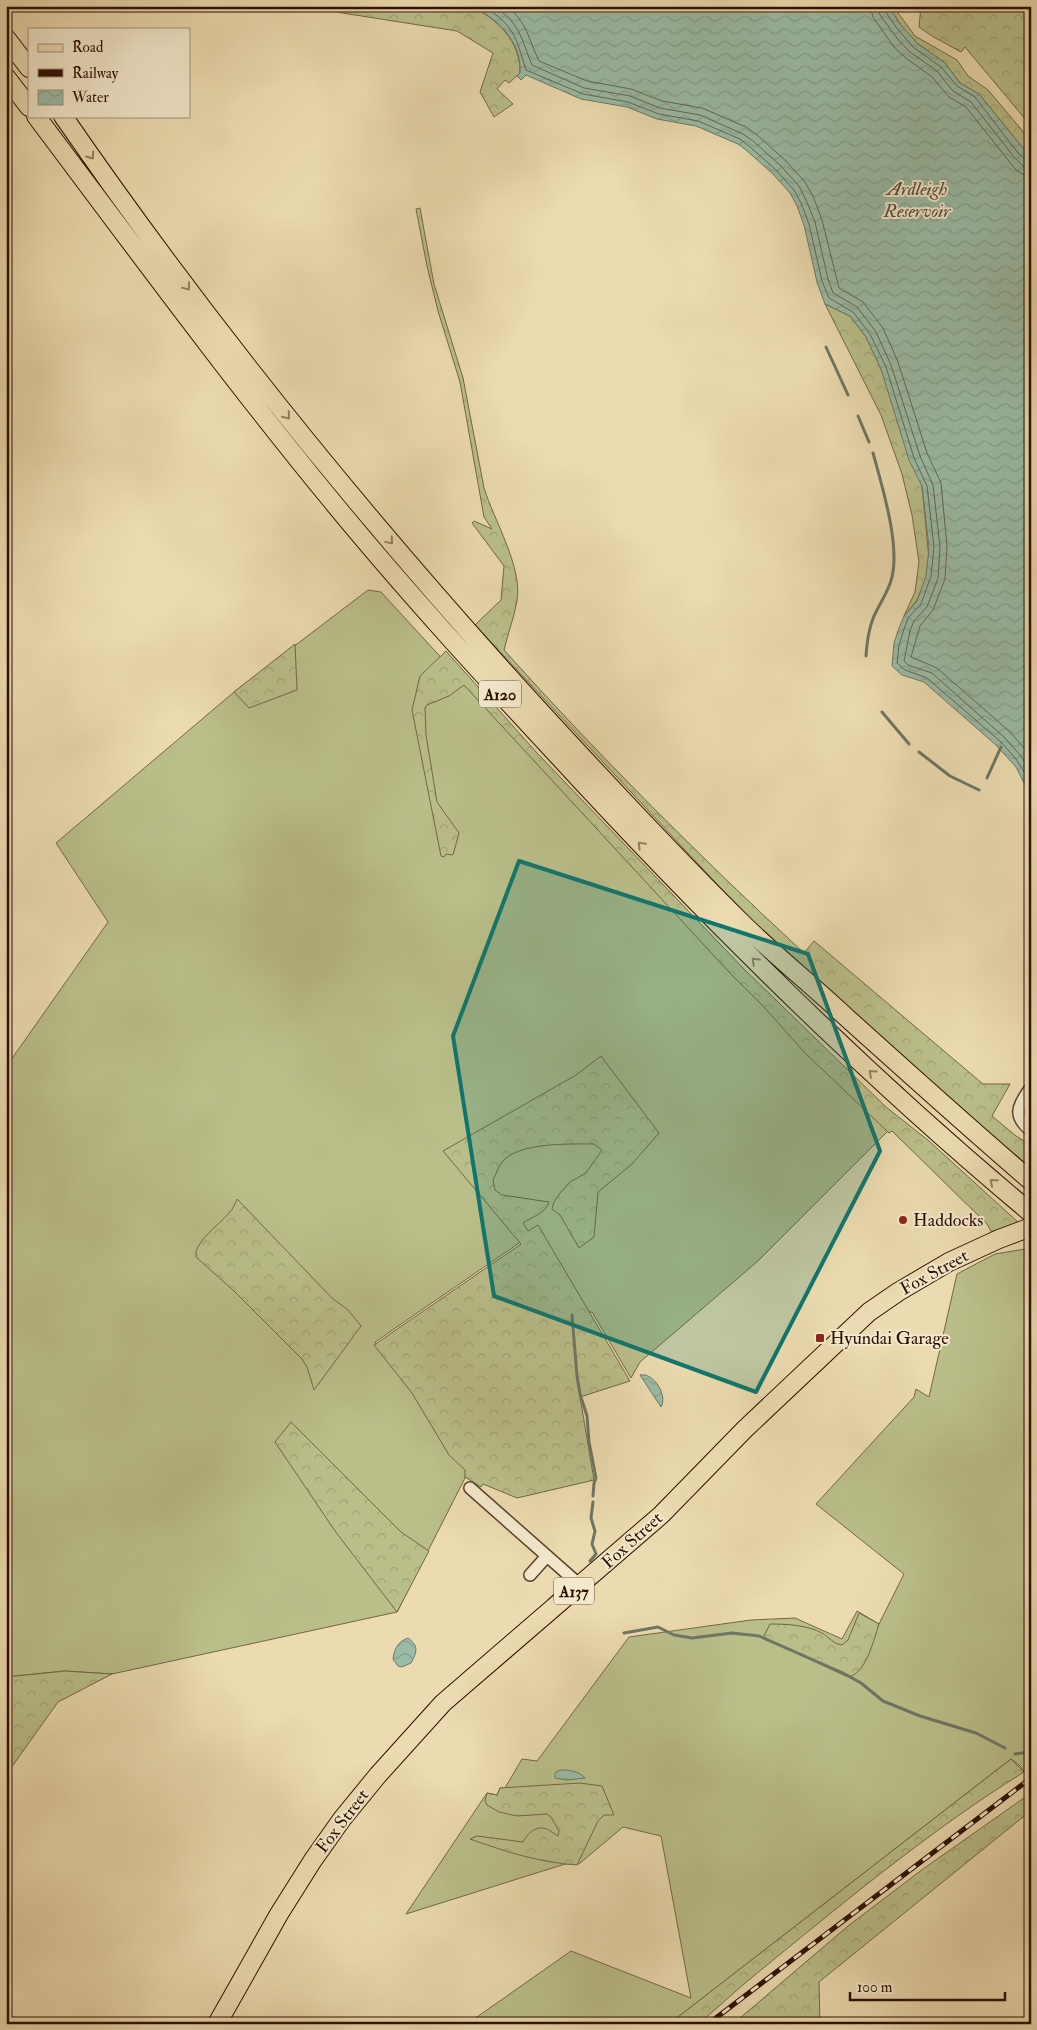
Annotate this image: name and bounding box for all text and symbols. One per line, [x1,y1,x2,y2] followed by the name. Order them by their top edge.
[28,28,190,118] legend
[72,38,104,57] text: Road
[72,64,119,83] text: Railway
[71,88,109,107] text: Water
[85,150,94,160] one-way arrow
[883,177,951,223] water label: Ardleigh Reservoir
[181,281,190,291] one-way arrow
[281,410,290,419] one-way arrow
[385,535,393,544] one-way arrow
[479,681,521,708] road number: A120
[638,842,647,851] one-way arrow
[752,958,761,967] one-way arrow
[869,1070,878,1079] one-way arrow
[990,1178,999,1187] one-way arrow
[913,1209,983,1232] place label: Haddocks
[897,1214,909,1226] marker: Haddocks
[896,1244,973,1301] street label: Fox Street
[830,1327,949,1350] place label: Hyundai Garage
[814,1332,826,1344] marker: Hyundai Garage
[597,1507,668,1574] street label: Fox Street
[554,1578,594,1604] road number: A137
[311,1784,374,1858] street label: Fox Street
[850,1970,1004,2002] scale bar
[857,1978,893,1997] text: 100 m

